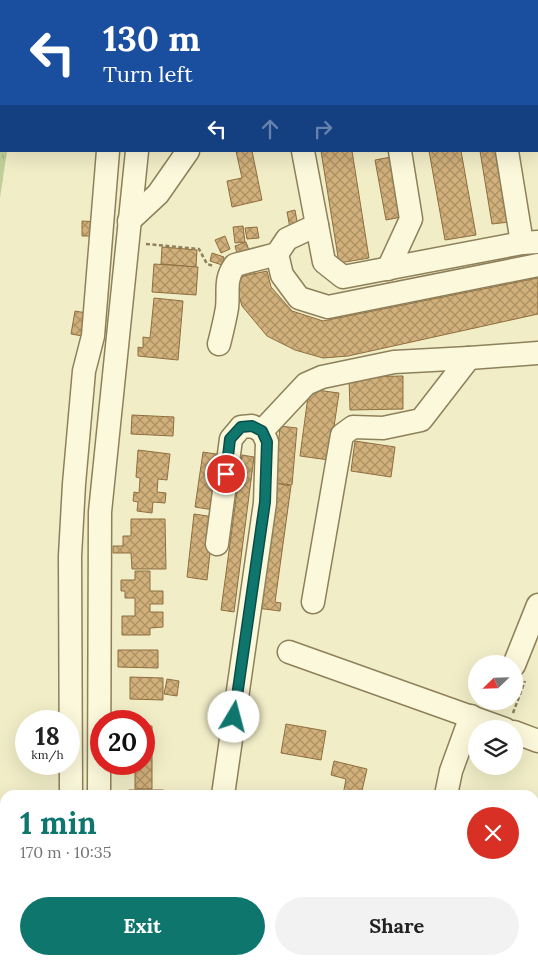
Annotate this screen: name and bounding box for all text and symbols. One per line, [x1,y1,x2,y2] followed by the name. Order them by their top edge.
[103,16,200,61] text: 130 m
[20,20,85,85] icon: left
[103,60,193,88] text: Turn left
[203,115,231,143] icon: left
[256,115,284,143] icon: ahead
[309,115,337,143] icon: right
[205,453,247,495] pin
[212,460,240,488] icon: arrive
[468,655,522,710] north arrow
[468,655,523,775] map controls
[207,690,259,742] position arrow
[90,710,155,775] speed limit sign: 20
[35,720,60,752] text: 18
[468,720,523,775] button: layers
[31,747,64,762] text: km/h
[20,804,97,842] text: 1 min
[467,807,519,859] button: close
[20,842,111,862] text: 170 m · 10:35
[20,897,265,955] button: Exit
[275,897,519,955] button: Share

